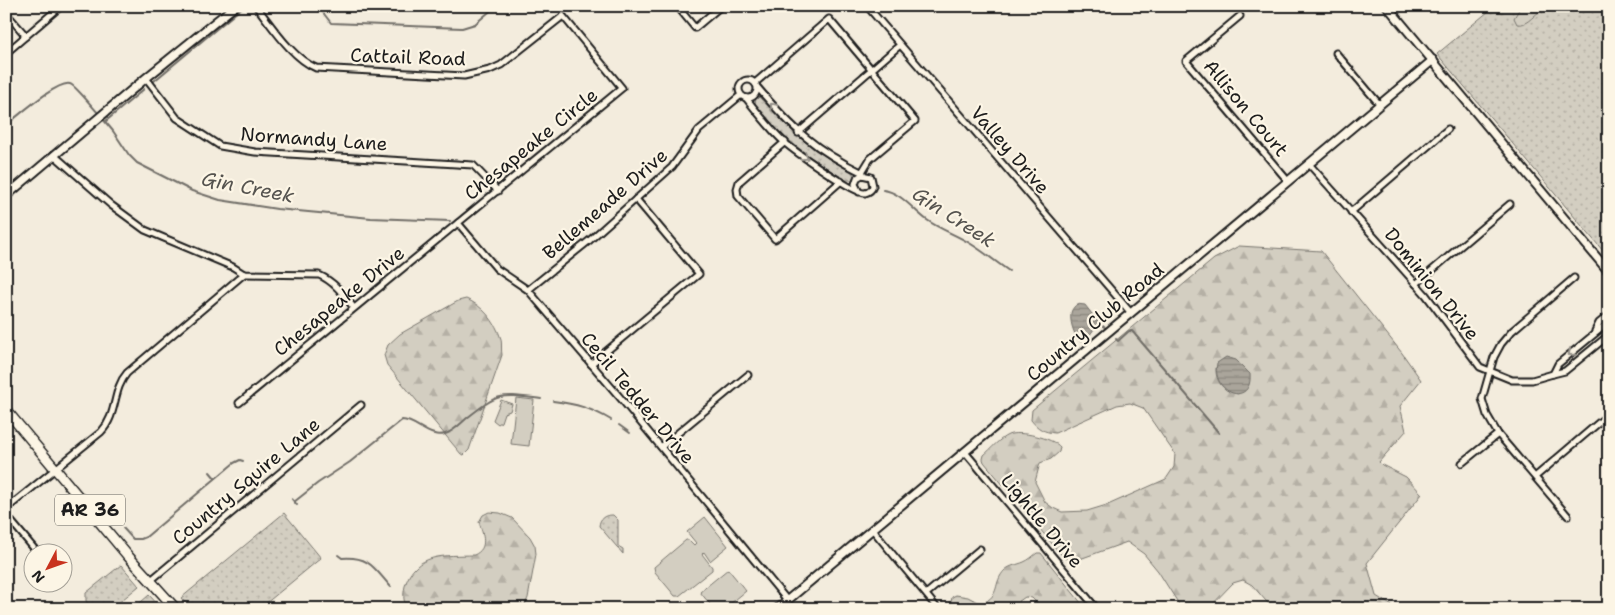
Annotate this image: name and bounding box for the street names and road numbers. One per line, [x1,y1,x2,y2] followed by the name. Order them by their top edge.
[350,42,466,72] street label: Cattail Road
[1198,54,1294,162] street label: Allison Court
[459,82,603,206] street label: Chesapeake Circle
[965,101,1055,199] street label: Valley Drive
[240,121,388,157] street label: Normandy Lane
[537,143,673,265] street label: Bellemeade Drive
[1379,223,1485,345] street label: Dominion Drive
[268,240,410,362] street label: Chesapeake Drive
[1021,257,1169,387] street label: Country Club Road
[576,327,700,469] street label: Cecil Tedder Drive
[167,412,325,550] street label: Country Squire Lane
[995,469,1089,573] street label: Lightle Drive
[55,494,125,526] road number: AR 36

